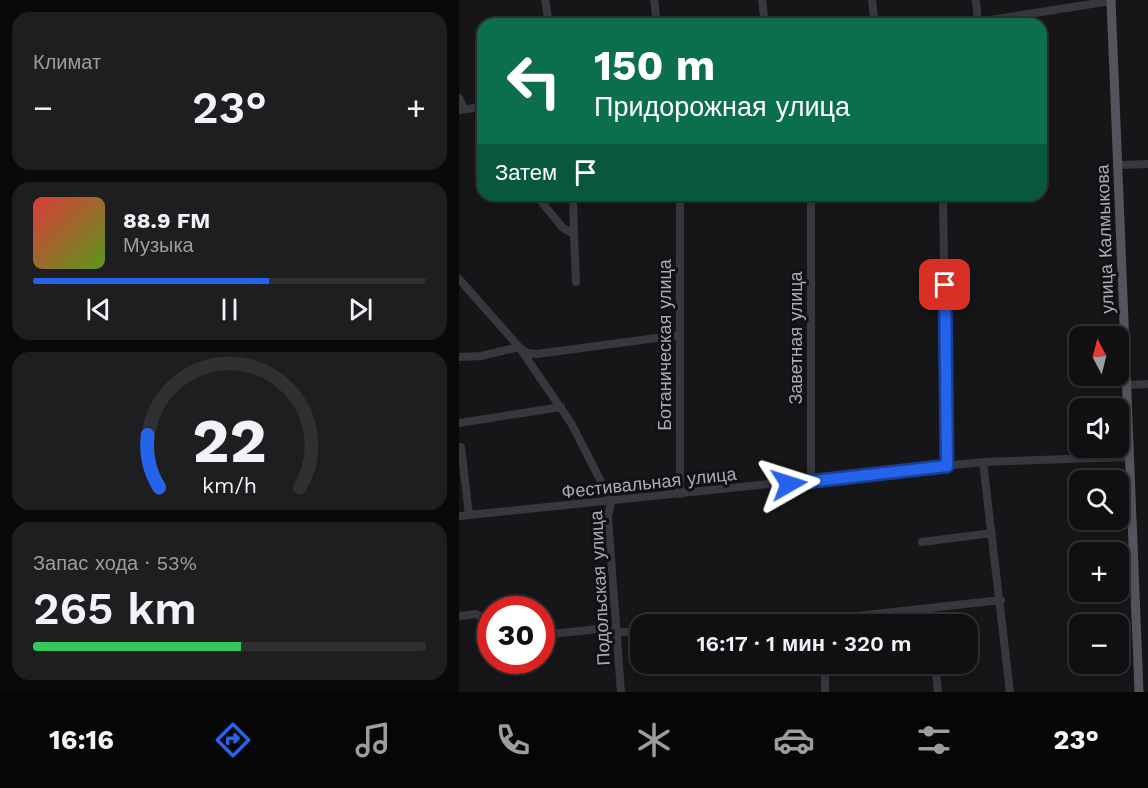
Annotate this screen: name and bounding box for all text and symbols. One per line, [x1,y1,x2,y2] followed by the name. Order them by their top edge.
[594,41,715,90] text: 150 m
[495,42,573,120] icon: left
[33,50,101,74] text: Климат
[192,81,267,134] text: 23°
[33,88,53,127] text: −
[406,88,426,127] text: +
[594,91,850,123] text: Придорожная улица
[569,156,602,189] icon: arrive
[495,160,557,185] text: Затем
[1091,163,1118,314] street label: улица Калмыкова
[123,208,210,233] text: 88.9 FM
[123,233,194,257] text: Музыка
[654,258,675,431] street label: Ботаническая улица
[919,259,970,310] pin
[928,268,961,301] icon: arrive
[785,270,806,405] street label: Заветная улица
[82,293,115,326] icon: previous
[213,293,246,326] icon: pause
[344,293,377,326] icon: next
[1069,326,1129,386] north arrow
[1069,326,1129,674] map controls
[1069,398,1129,458] button: sound
[192,404,267,477] text: 22
[757,452,821,516] position arrow
[561,463,738,502] street label: Фестивальная улица
[1069,470,1129,530] button: search
[202,473,257,498] text: km/h
[585,509,614,666] street label: Подольская улица
[1069,542,1129,602] button: +
[33,551,197,575] text: Запас хода · 53%
[33,582,197,635] text: 265 km
[477,596,555,674] speed limit sign: 30
[1069,614,1129,674] button: −
[696,631,912,656] text: 16:17 · 1 мин · 320 m
[212,719,254,761] icon: directions
[352,719,394,761] icon: music
[492,719,534,761] icon: phone
[633,719,675,761] icon: climate
[773,719,815,761] icon: car
[913,719,955,761] icon: filters
[49,724,114,756] text: 16:16
[1053,724,1099,756] text: 23°

